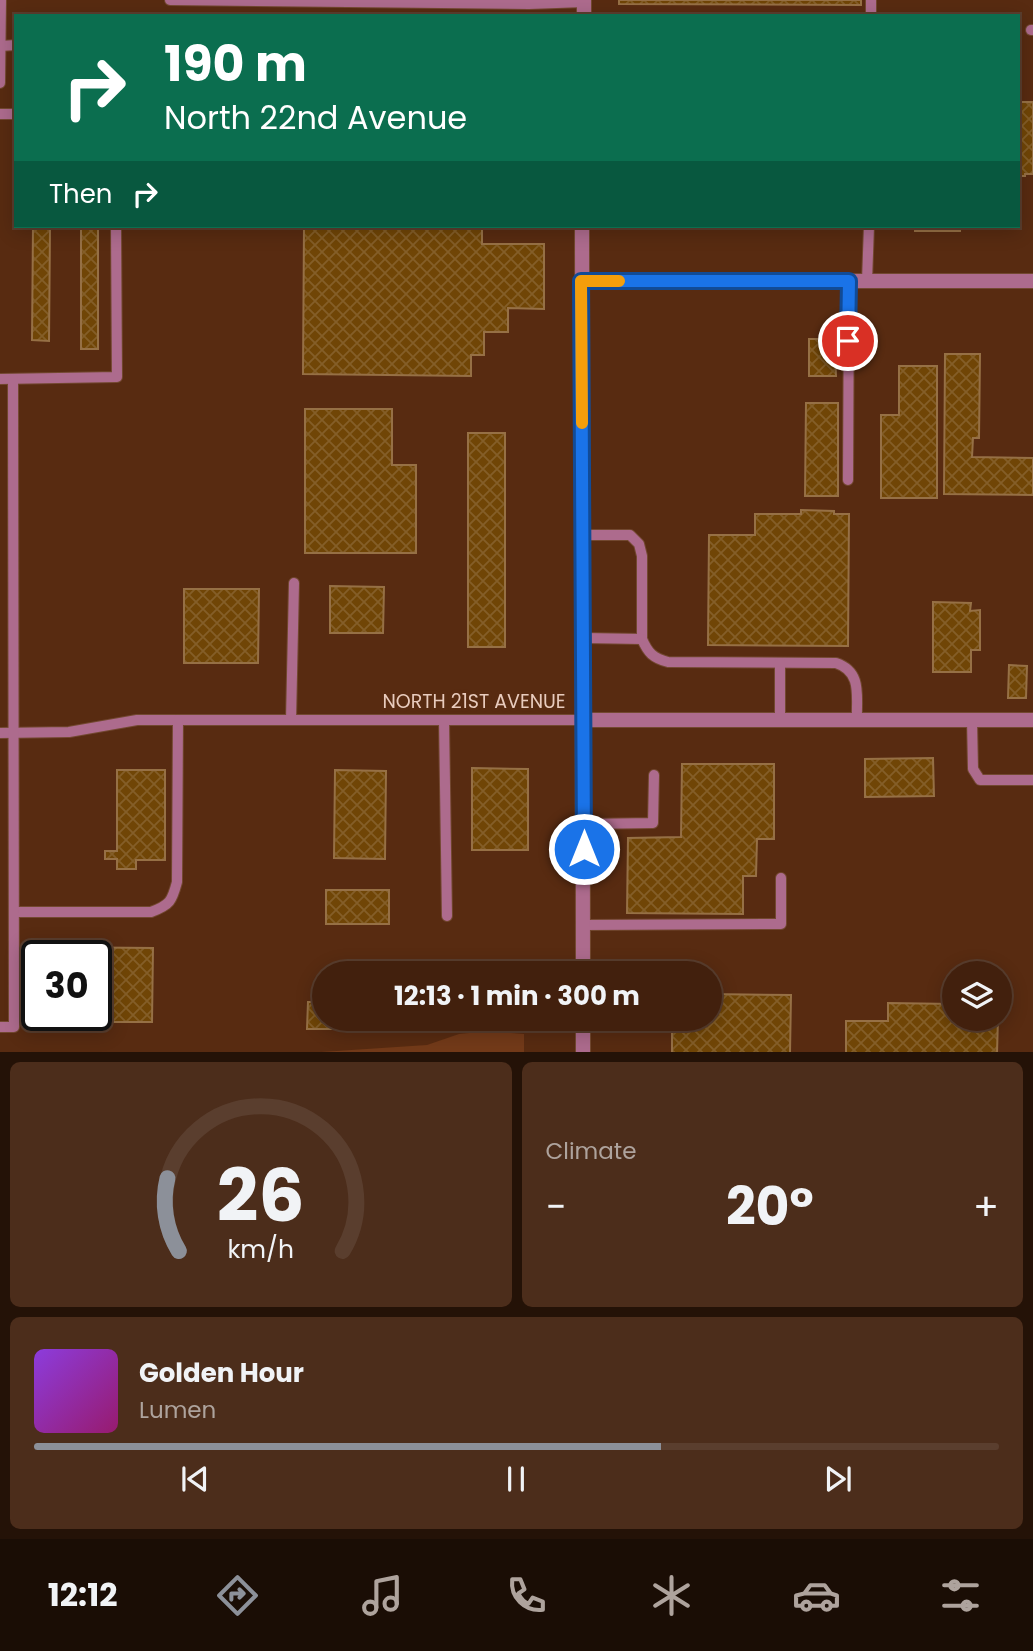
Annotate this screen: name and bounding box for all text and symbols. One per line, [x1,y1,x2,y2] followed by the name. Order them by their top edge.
[164,30,307,98] text: 190 m
[49,42,140,133] icon: right
[164,95,467,140] text: North 22nd Avenue
[126,175,164,213] icon: right
[49,176,112,212] text: Then
[818,311,878,371] pin
[829,322,867,360] icon: arrive
[382,688,566,715] street label: NORTH 21ST AVENUE
[547,812,621,886] position arrow
[21,940,112,1031] speed limit sign: 30
[942,961,1012,1031] map controls
[942,961,1012,1031] button: layers
[394,978,640,1014] text: 12:13 · 1 min · 300 m
[546,1135,636,1167] text: Climate
[217,1145,305,1246] text: 26
[726,1170,814,1243] text: 20°
[546,1180,566,1233] text: −
[973,1180,999,1233] text: +
[227,1231,294,1266] text: km/h
[139,1355,304,1391] text: Golden Hour
[139,1394,216,1426] text: Lumen
[176,1460,214,1498] icon: previous
[497,1460,535,1498] icon: pause
[819,1460,857,1498] icon: next
[213,1571,262,1620] icon: directions
[358,1571,407,1620] icon: music
[502,1571,551,1620] icon: phone
[647,1571,696,1620] icon: climate
[792,1571,841,1620] icon: car
[936,1571,985,1620] icon: filters
[48,1572,118,1617] text: 12:12

